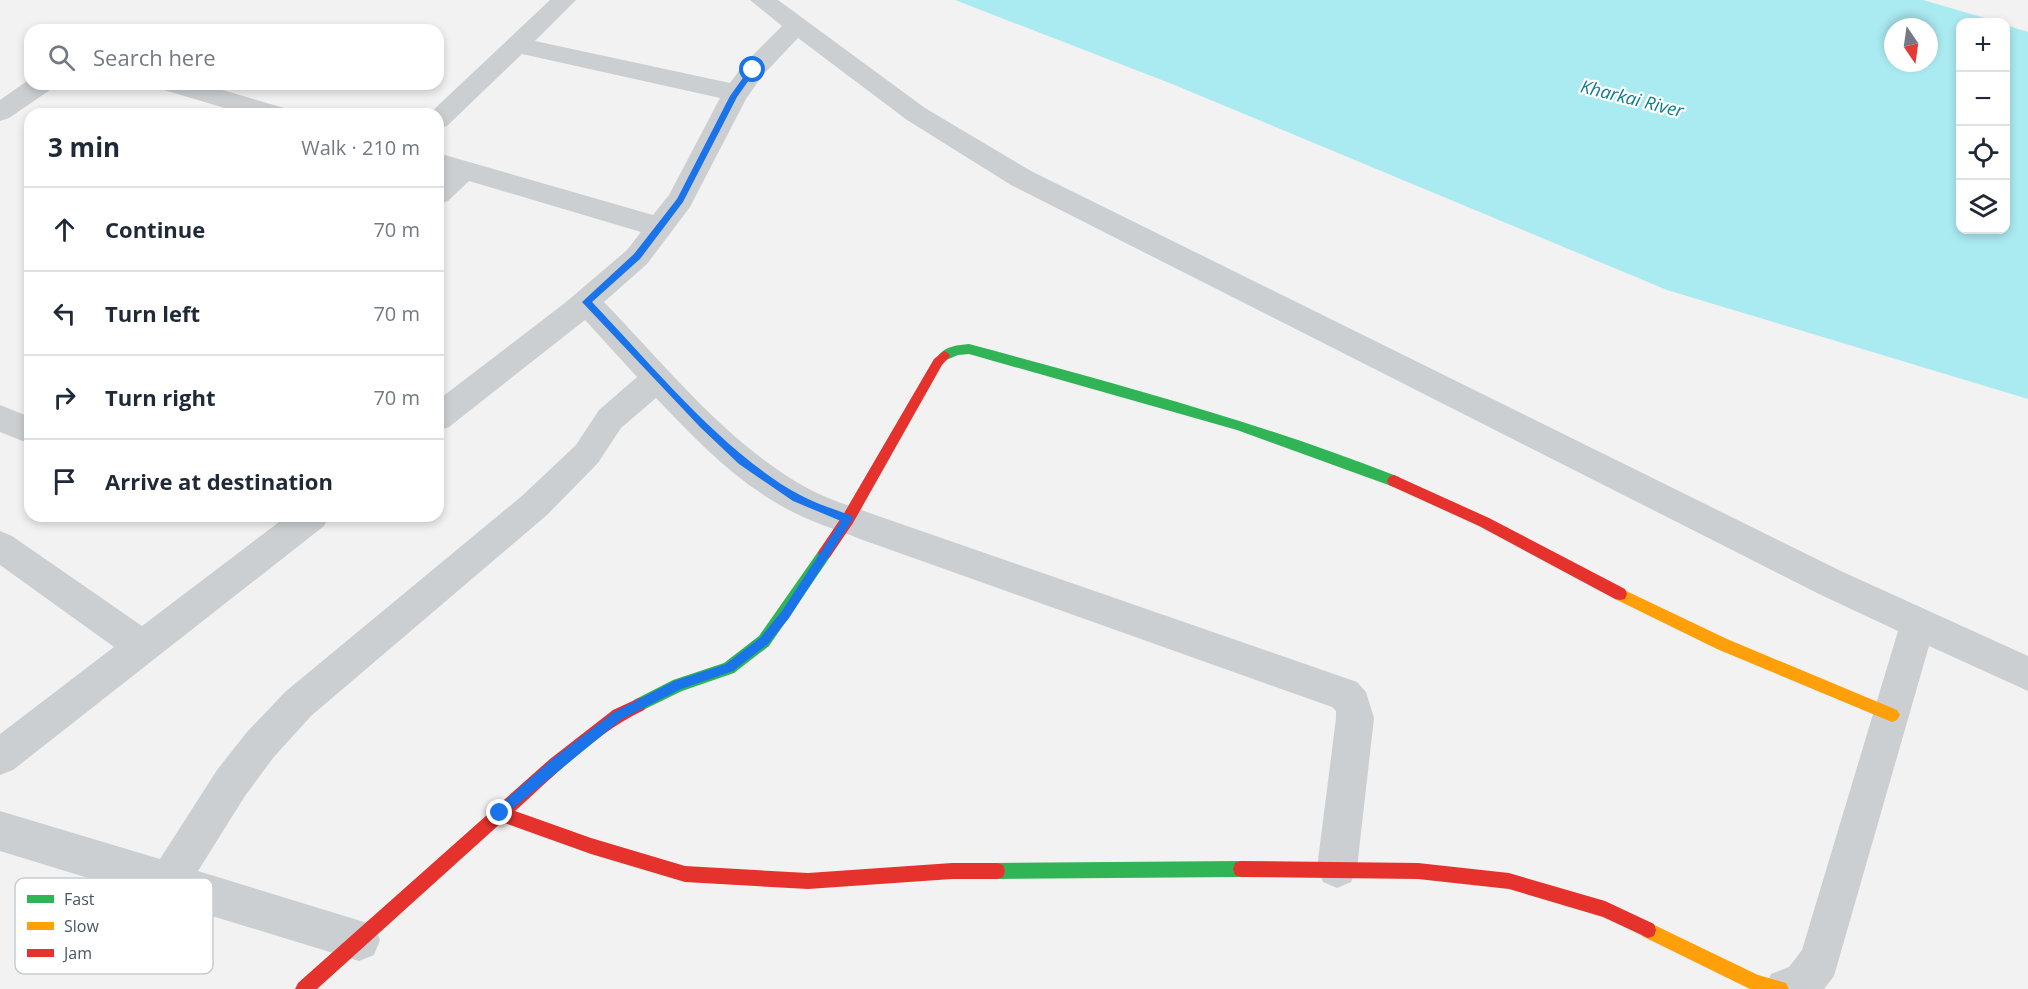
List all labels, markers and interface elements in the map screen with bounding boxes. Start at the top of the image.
north arrow [1884,18,1938,72]
map controls [1956,18,2010,234]
button: + [1956,18,2010,72]
search box [24,24,444,90]
icon: search [45,41,78,74]
text: Search here [93,42,216,72]
route start [739,56,765,82]
button: − [1956,72,2010,126]
water label: Kharkai River [1578,74,1687,123]
button: locate [1956,126,2010,180]
text: 3 min [48,129,120,165]
text: Walk · 210 m [301,134,420,161]
button: layers [1956,180,2010,234]
icon: ahead [48,213,81,246]
text: Continue [105,214,205,244]
text: 70 m [373,216,420,243]
icon: left [48,297,81,330]
text: Turn left [105,298,200,328]
text: 70 m [373,300,420,327]
icon: right [48,381,81,414]
text: Turn right [105,382,216,412]
text: 70 m [373,384,420,411]
icon: arrive [48,465,81,498]
text: Arrive at destination [105,466,333,496]
route end [486,799,512,825]
legend [15,878,213,974]
text: Fast [64,888,95,910]
text: Slow [64,915,99,937]
text: Jam [62,942,92,964]

